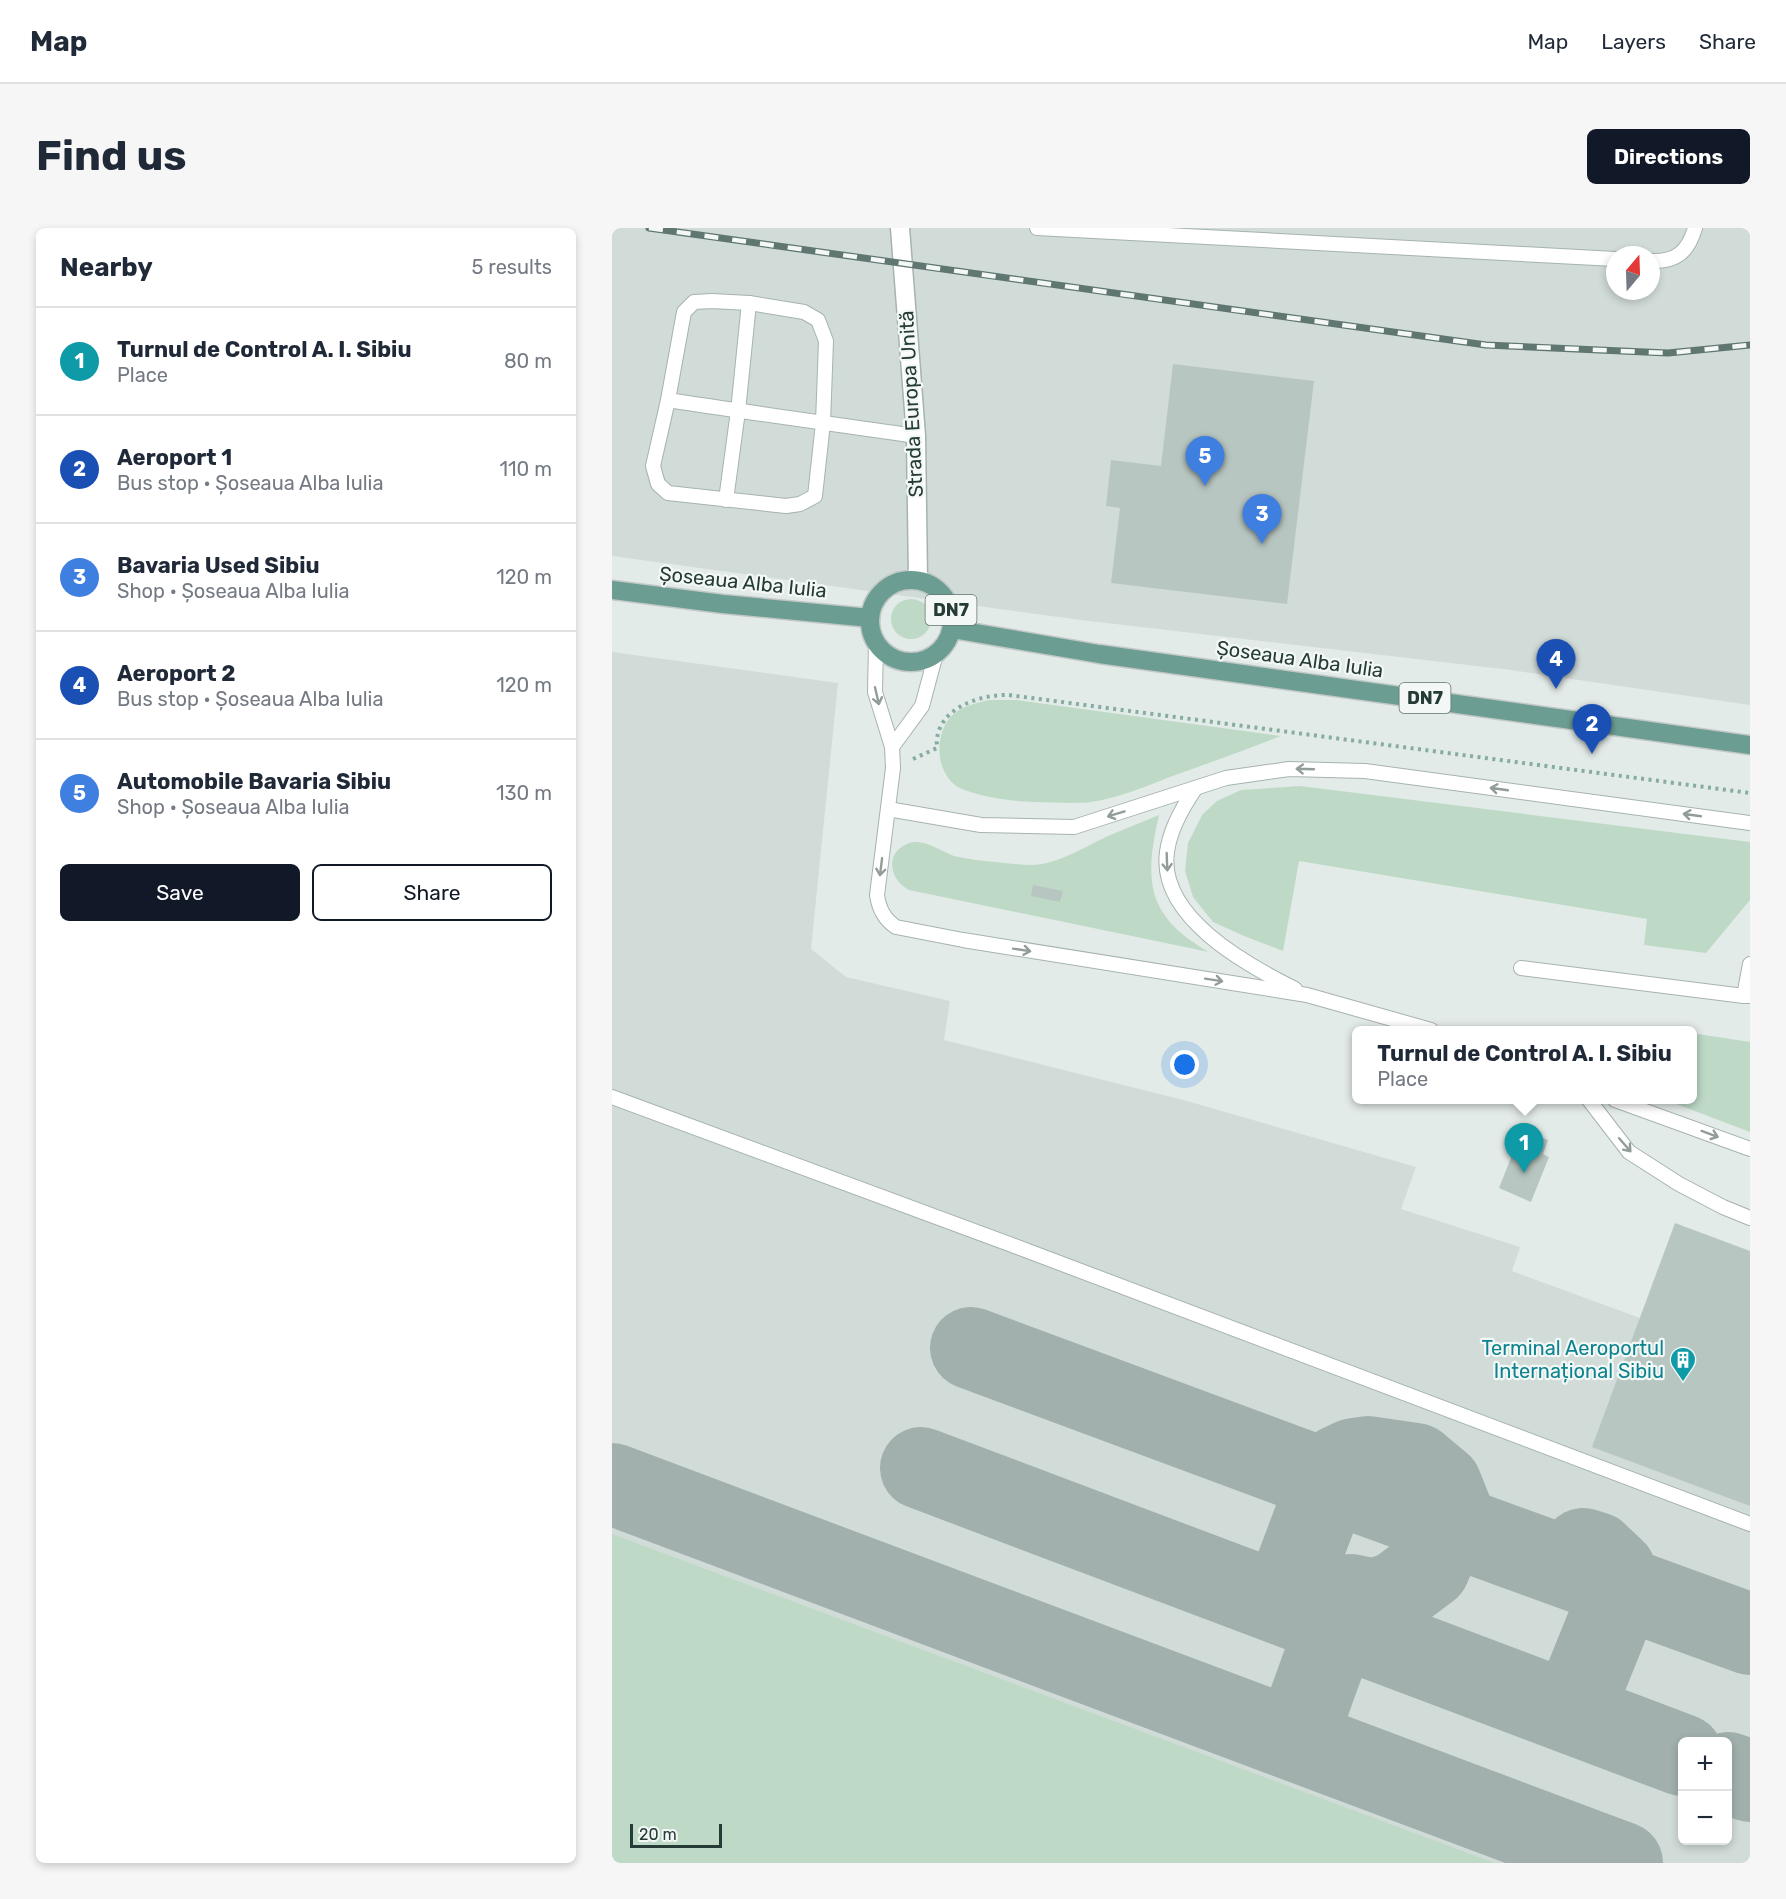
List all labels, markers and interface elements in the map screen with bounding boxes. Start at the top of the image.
text: Map [30,25,87,58]
text: Map [1527,29,1568,54]
text: Layers [1601,29,1666,54]
text: Share [1699,29,1756,54]
button: Directions [1587,129,1750,184]
text: Find us [36,131,187,181]
north arrow [1606,246,1660,300]
text: Nearby [60,252,153,283]
text: 5 results [471,255,552,279]
street label: Strada Europa Unită [894,310,928,498]
text: Turnul de Control A. I. Sibiu [117,336,412,363]
text: 1 [75,349,84,373]
text: 80 m [504,349,552,373]
text: Place [117,363,168,387]
pin: 5 [1186,436,1224,486]
text: Aeroport 1 [117,444,232,471]
text: 2 [73,457,86,481]
text: 110 m [500,457,552,481]
text: Bus stop · Șoseaua Alba Iulia [117,471,383,495]
pin: 3 [1242,494,1282,544]
text: Bavaria Used Sibiu [117,552,320,579]
street label: Șoseaua Alba Iulia [658,561,828,603]
text: 3 [73,565,86,589]
text: 120 m [496,565,552,589]
text: Shop · Șoseaua Alba Iulia [117,579,350,603]
road number: DN7 [926,595,976,625]
street label: Șoseaua Alba Iulia [1215,635,1385,683]
pin: 4 [1536,640,1576,689]
text: Aeroport 2 [117,660,236,687]
text: 4 [73,673,86,697]
text: 120 m [496,673,552,697]
road number: DN7 [1400,683,1450,713]
one-way arrow [872,686,883,705]
text: Bus stop · Șoseaua Alba Iulia [117,687,383,711]
pin: 2 [1572,704,1612,754]
one-way arrow [1295,764,1315,775]
text: Automobile Bavaria Sibiu [117,768,391,795]
text: 5 [73,781,86,805]
text: 130 m [496,781,552,805]
one-way arrow [1489,783,1509,794]
text: Shop · Șoseaua Alba Iulia [117,795,350,819]
one-way arrow [1107,809,1126,820]
one-way arrow [1683,809,1702,820]
one-way arrow [1162,852,1173,872]
one-way arrow [875,856,886,876]
button: Save [60,864,300,921]
button: Share [312,864,552,921]
one-way arrow [1011,944,1031,955]
one-way arrow [1204,975,1223,986]
popup [1352,1026,1697,1104]
text: Turnul de Control A. I. Sibiu [1377,1040,1672,1067]
your location [1170,1050,1199,1079]
text: Place [1377,1067,1428,1091]
pin: 1 [1504,1124,1544,1173]
one-way arrow [1700,1129,1718,1140]
one-way arrow [1618,1137,1632,1153]
place label: Terminal Aeroportul Internațional Sibiu [1481,1336,1664,1383]
building icon: Terminal Aeroportul Internațional Sibiu [1668,1345,1698,1383]
map controls [1678,1737,1732,1845]
button: + [1678,1737,1732,1791]
button: − [1678,1791,1732,1845]
scale bar [630,1821,722,1848]
text: 20 m [639,1825,677,1844]

